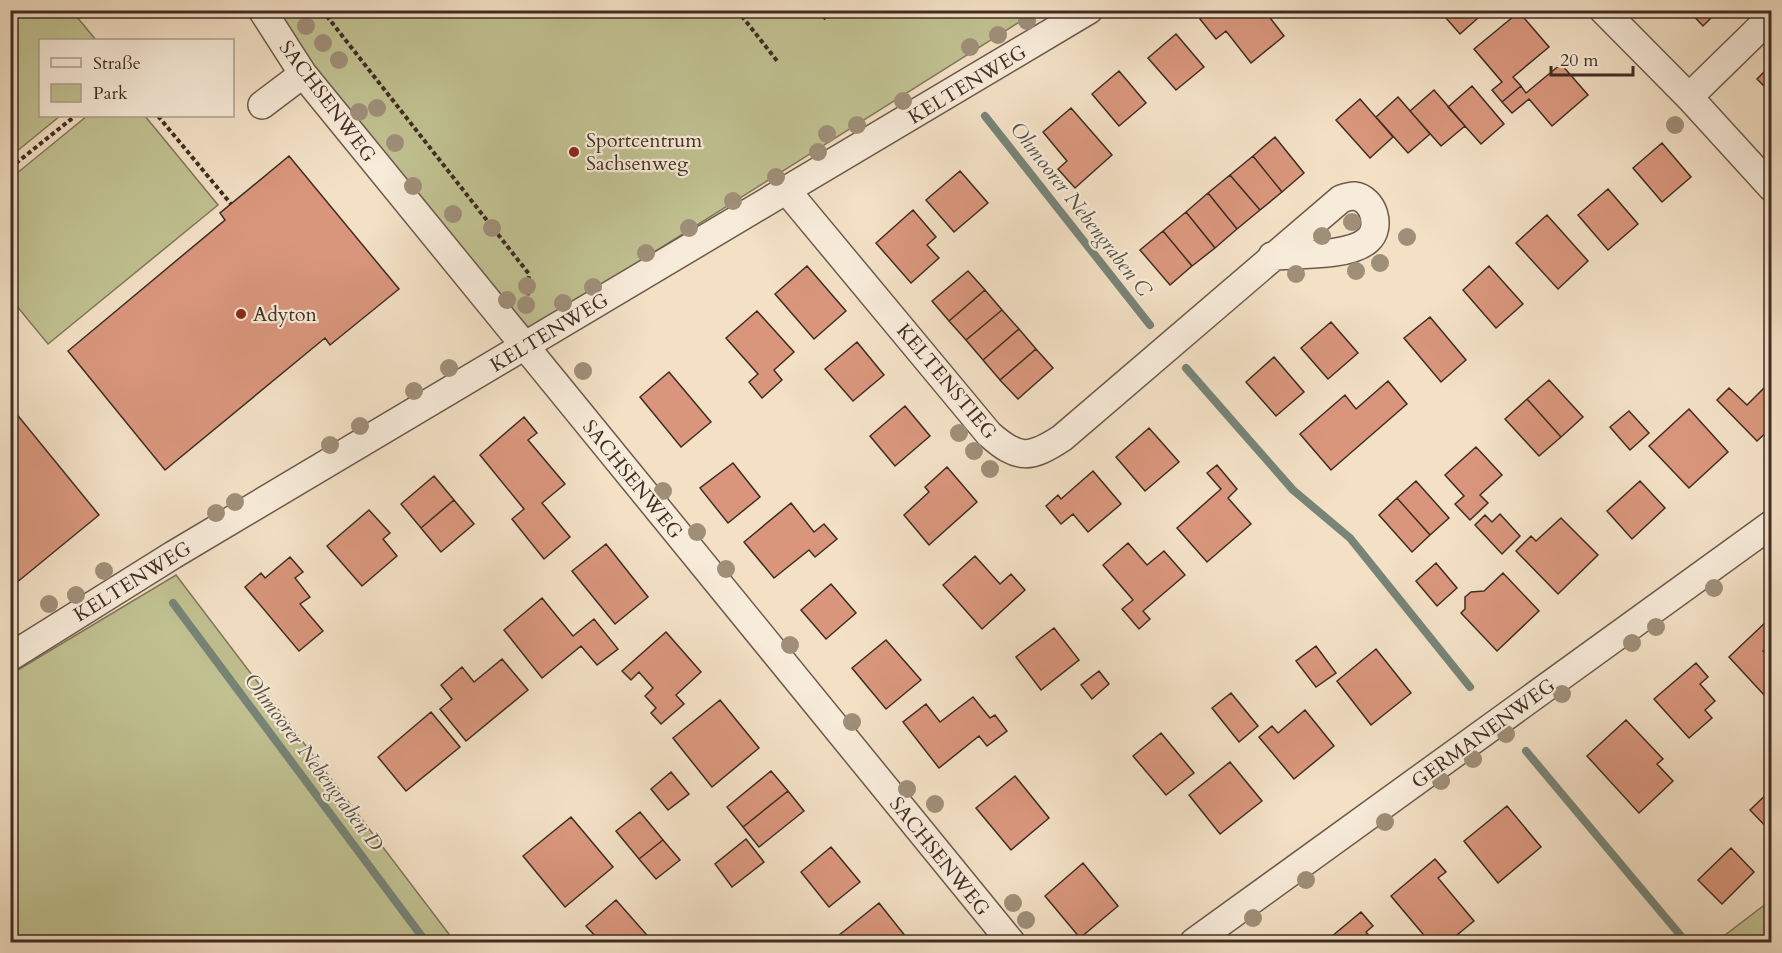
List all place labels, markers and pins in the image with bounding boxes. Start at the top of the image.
place label: Sportcentrum Sachsenweg [586,127,702,177]
marker: Sportcentrum Sachsenweg [567,145,581,159]
place label: Adyton [253,301,318,328]
marker: Adyton [234,307,248,321]

